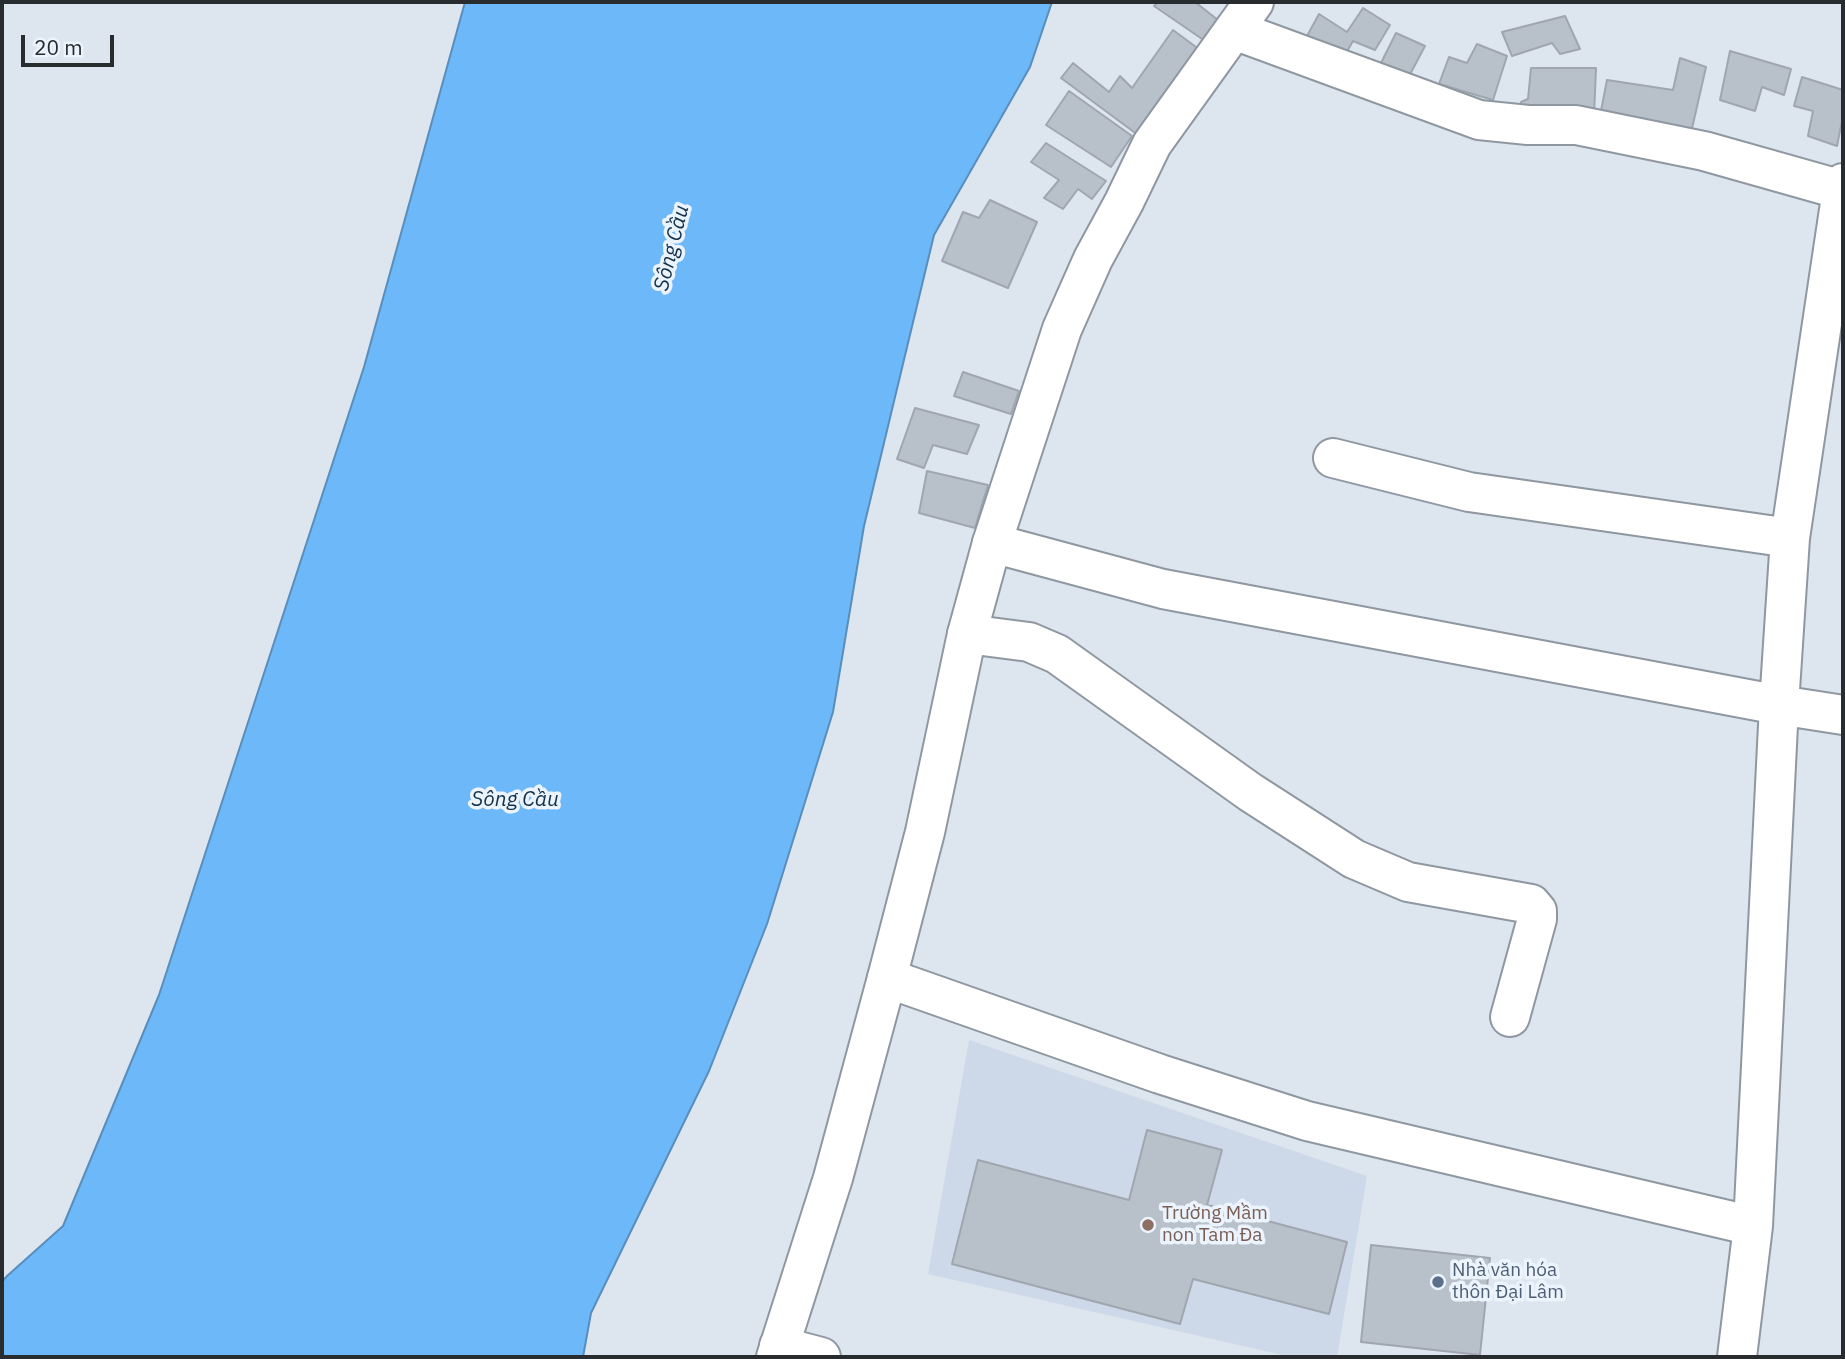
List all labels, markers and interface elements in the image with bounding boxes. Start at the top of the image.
scale bar [24,21,117,65]
text: 20 m [34,33,83,61]
water label: Sông Cầu [649,202,695,294]
water label: Sông Cầu [471,787,559,813]
place label: Trường Mầm non Tam Đa [1162,1203,1268,1247]
marker: Trường Mầm non Tam Đa [1140,1217,1156,1233]
place label: Nhà văn hóa thôn Đại Lâm [1452,1260,1564,1304]
marker: Nhà văn hóa thôn Đại Lâm [1430,1274,1446,1290]

